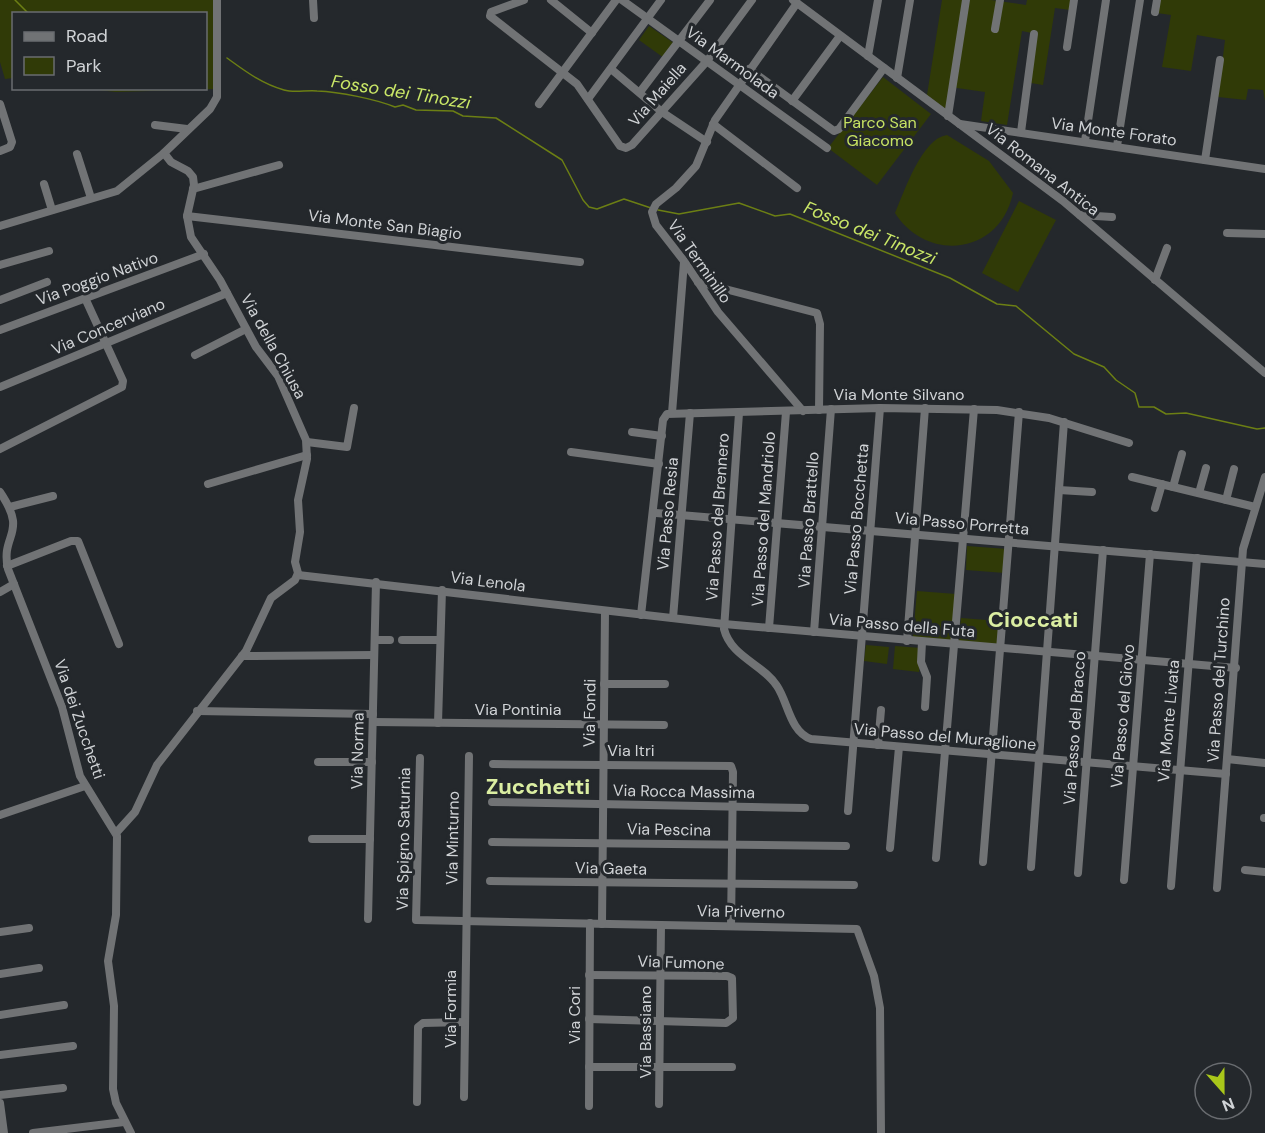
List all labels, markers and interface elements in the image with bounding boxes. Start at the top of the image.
legend [12,12,207,90]
street label: Via Marmolada [682,21,784,103]
text: Road [66,24,108,48]
text: Park [66,54,102,78]
street label: Via Maiella [624,58,691,131]
water label: Fosso dei Tinozzi [330,69,473,115]
park label: Parco San Giacomo [843,112,917,151]
street label: Via Monte Forato [1050,112,1178,151]
street label: Via Romana Antica [981,118,1104,220]
water label: Fosso dei Tinozzi [800,196,940,271]
street label: Via Monte San Biagio [307,205,463,244]
street label: Via Terminillo [663,215,736,307]
street label: Via Poggio Nativo [33,247,161,310]
street label: Via della Chiusa [236,290,311,403]
street label: Via Concerviano [48,293,168,360]
street label: Via Monte Silvano [833,384,965,405]
street label: Via Passo del Mandriolo [747,431,780,607]
street label: Via Passo del Brennero [701,432,734,602]
street label: Via Passo Bocchetta [839,443,874,595]
street label: Via Passo Brattello [793,451,824,589]
street label: Via Passo Resia [652,457,683,572]
street label: Via Passo Porretta [894,507,1030,540]
street label: Via Lenola [449,566,527,597]
street label: Via Passo del Turchino [1202,597,1235,763]
district label: Cioccati [988,605,1078,634]
street label: Via Passo della Futa [828,609,976,642]
street label: Via Passo del Giovo [1106,643,1139,789]
street label: Via Passo del Bracco [1059,651,1090,806]
street label: Via dei Zucchetti [49,657,110,782]
street label: Via Monte Livata [1153,659,1184,783]
street label: Via Fondi [578,679,601,747]
street label: Via Pontinia [475,699,561,720]
street label: Via Norma [346,712,369,790]
street label: Via Passo del Muraglione [853,718,1037,755]
street label: Via Itri [607,740,655,761]
street label: Via Spigno Saturnia [392,767,415,911]
district label: Zucchetti [486,772,590,801]
street label: Via Rocca Massima [613,780,755,803]
street label: Via Minturno [441,791,464,885]
street label: Via Pescina [627,818,711,841]
street label: Via Gaeta [575,857,647,880]
street label: Via Priverno [697,900,785,923]
street label: Via Fumone [637,950,725,975]
street label: Via Formia [440,970,461,1048]
street label: Via Bassiano [635,985,656,1079]
street label: Via Cori [564,986,585,1044]
north arrow [1193,1061,1253,1121]
text: N [1219,1093,1237,1116]

